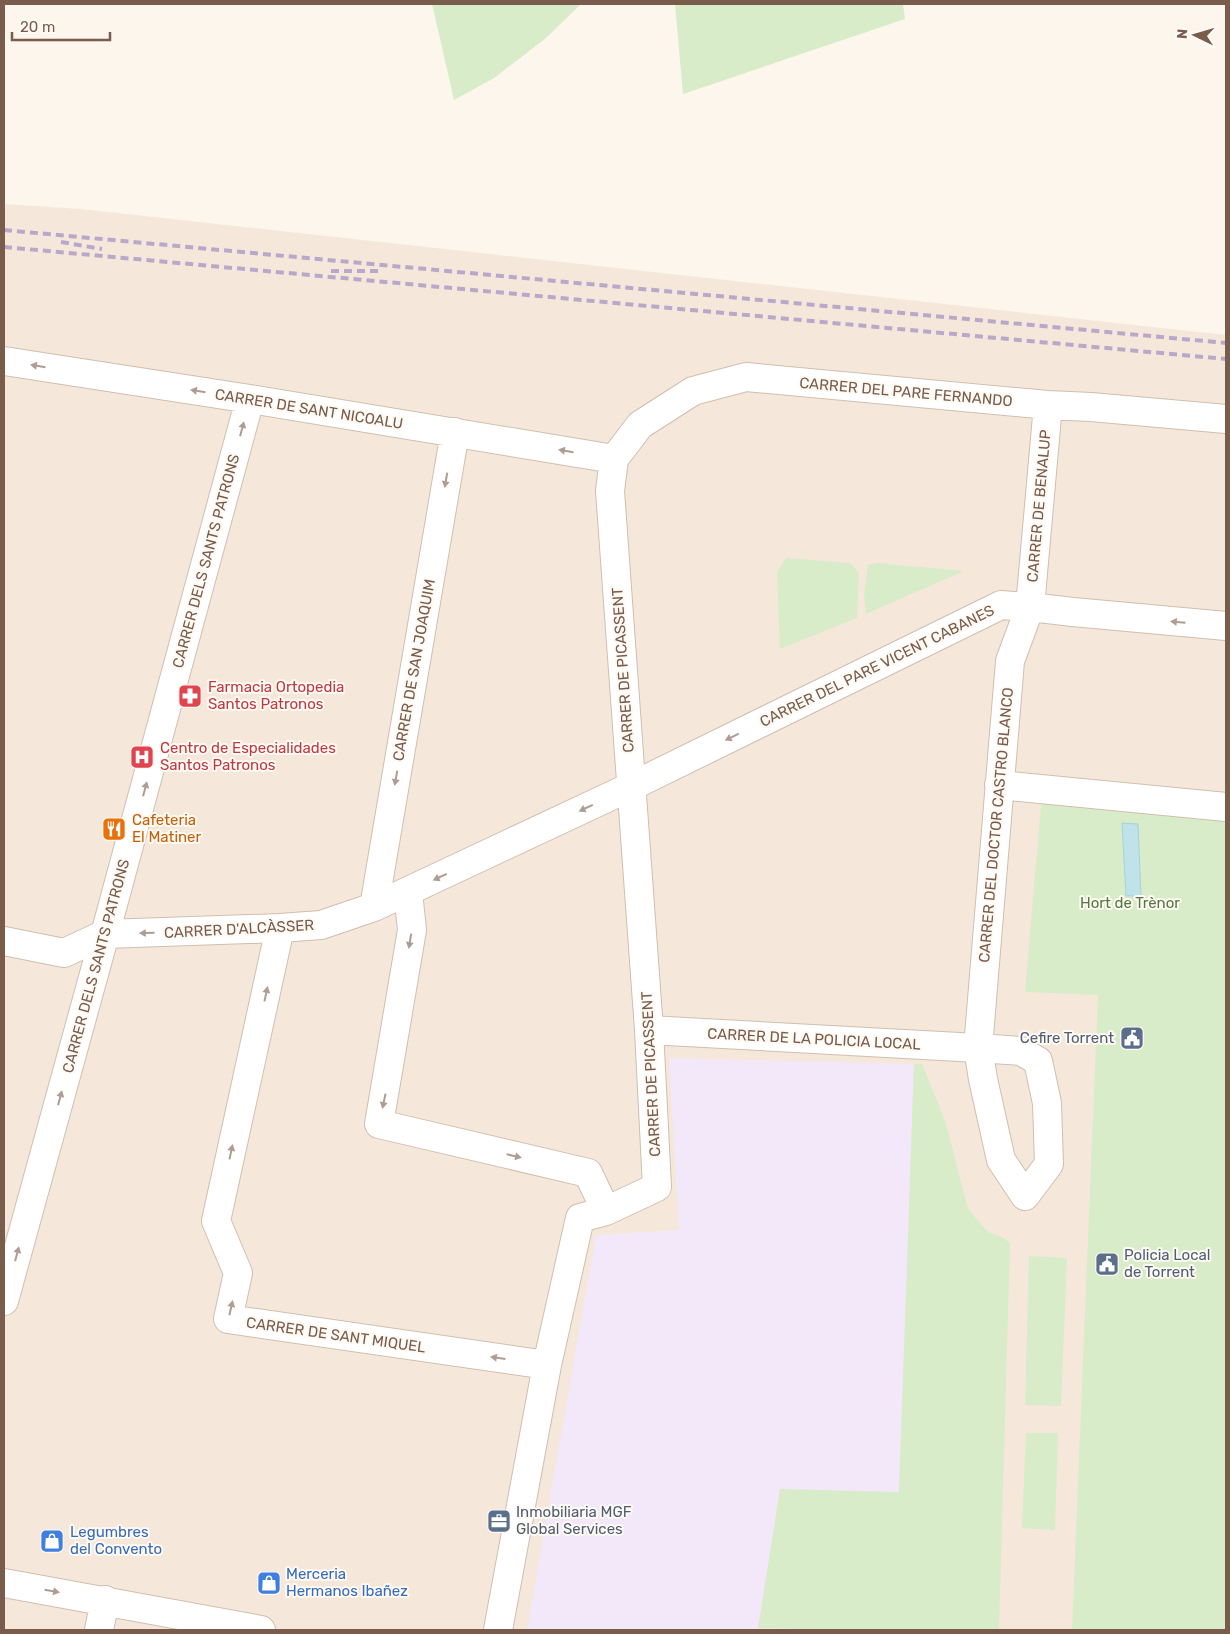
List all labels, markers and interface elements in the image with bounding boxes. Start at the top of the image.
scale bar [12,10,110,42]
north arrow [1170,10,1220,60]
text: 20 m [20,18,55,36]
text: N [1174,28,1191,40]
one-way arrow [29,362,45,370]
street label: CARRER DEL PARE FERNANDO [799,374,1013,410]
street label: CARRER DE SANT NICOALU [214,385,404,433]
one-way arrow [190,387,206,395]
one-way arrow [238,422,246,437]
street label: CARRER DE BENALUP [1023,429,1055,583]
one-way arrow [557,446,573,454]
street label: CARRER DELS SANTS PATRONS [169,452,243,670]
one-way arrow [442,473,450,489]
street label: CARRER DE SAN JOAQUIM [389,578,439,762]
street label: CARRER DE PICASSENT [608,586,638,753]
street label: CARRER DEL PARE VICENT CABANES [757,601,997,731]
one-way arrow [1169,617,1185,625]
place label: Farmacia Ortopedia Santos Patronos [208,678,344,713]
pharmacy icon: Farmacia Ortopedia Santos Patronos [177,683,203,709]
street label: CARRER DEL DOCTOR CASTRO BLANCO [975,687,1017,963]
one-way arrow [725,734,739,742]
place label: Centro de Especialidades Santos Patronos [160,739,336,774]
hospital icon: Centro de Especialidades Santos Patronos [129,744,155,770]
one-way arrow [392,771,400,787]
one-way arrow [141,781,149,796]
one-way arrow [579,804,594,812]
place label: Cafeteria El Matiner [132,811,202,846]
restaurant icon: Cafeteria El Matiner [101,816,127,842]
street label: CARRER DELS SANTS PATRONS [59,857,133,1075]
one-way arrow [432,873,447,882]
park label: Hort de Trènor [1080,894,1180,912]
street label: CARRER D'ALCÀSSER [163,916,315,942]
one-way arrow [138,929,154,937]
one-way arrow [406,933,414,949]
one-way arrow [262,986,270,1001]
street label: CARRER DE PICASSENT [638,991,664,1157]
street label: CARRER DE LA POLICIA LOCAL [707,1024,922,1054]
public building icon: Cefire Torrent [1119,1025,1145,1051]
place label: Cefire Torrent [1020,1029,1114,1047]
one-way arrow [56,1090,64,1105]
one-way arrow [379,1093,387,1109]
one-way arrow [227,1145,235,1160]
one-way arrow [506,1152,521,1160]
place label: Policia Local de Torrent [1124,1246,1210,1281]
one-way arrow [13,1247,21,1262]
public building icon: Policia Local de Torrent [1094,1251,1120,1277]
one-way arrow [227,1300,235,1315]
street label: CARRER DE SANT MIQUEL [245,1313,427,1357]
one-way arrow [490,1354,506,1362]
place label: Inmobiliaria MGF Global Services [516,1503,632,1538]
office icon: Inmobiliaria MGF Global Services [486,1508,512,1534]
place label: Legumbres del Convento [70,1523,162,1558]
shop icon: Legumbres del Convento [39,1528,65,1554]
place label: Merceria Hermanos Ibañez [286,1565,408,1600]
shop icon: Merceria Hermanos Ibañez [256,1570,282,1596]
one-way arrow [44,1587,60,1595]

